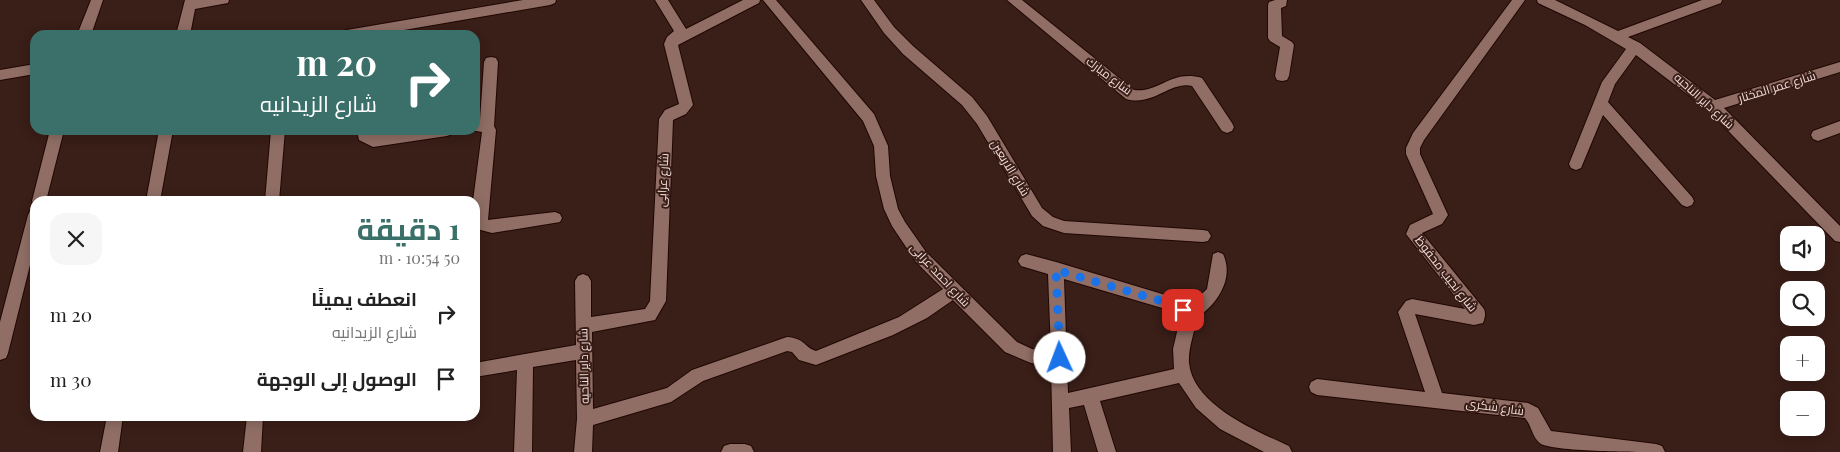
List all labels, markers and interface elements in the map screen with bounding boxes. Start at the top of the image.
text: 20 m [296,38,377,85]
icon: right [395,50,460,115]
street label: شارع مبارك [1083,53,1136,99]
street label: شارع عمر المختار [1735,67,1818,107]
street label: شارع داير الناحيه [1670,69,1738,132]
text: شارع الزيدانيه [260,88,377,118]
street label: شارع الاربعين [987,136,1034,199]
street label: شارع عرابى [653,153,672,207]
text: 1 دقيقة [357,208,460,248]
button: close [50,213,102,265]
map controls [1780,226,1825,436]
button: sound [1780,226,1825,271]
street label: شارع نجيب محفوظ [1411,232,1481,315]
street label: شارع احمد عرابى [906,239,974,310]
text: 50 m · 10:54 [379,247,460,268]
button: search [1780,281,1825,326]
text: انعطف يمينًا [311,285,417,311]
pin [1162,289,1204,331]
icon: arrive [1169,296,1197,324]
icon: right [432,300,460,328]
text: 20 m [50,301,92,327]
text: شارع الزيدانيه [332,321,417,342]
street label: شارع داير الناحيه [574,328,593,404]
position arrow [1033,331,1085,383]
button: + [1780,336,1825,381]
text: الوصول إلى الوجهة [257,365,417,391]
icon: arrive [432,365,460,393]
text: 30 m [50,366,92,392]
button: − [1780,391,1825,436]
street label: شارع شكرى [1465,394,1525,419]

